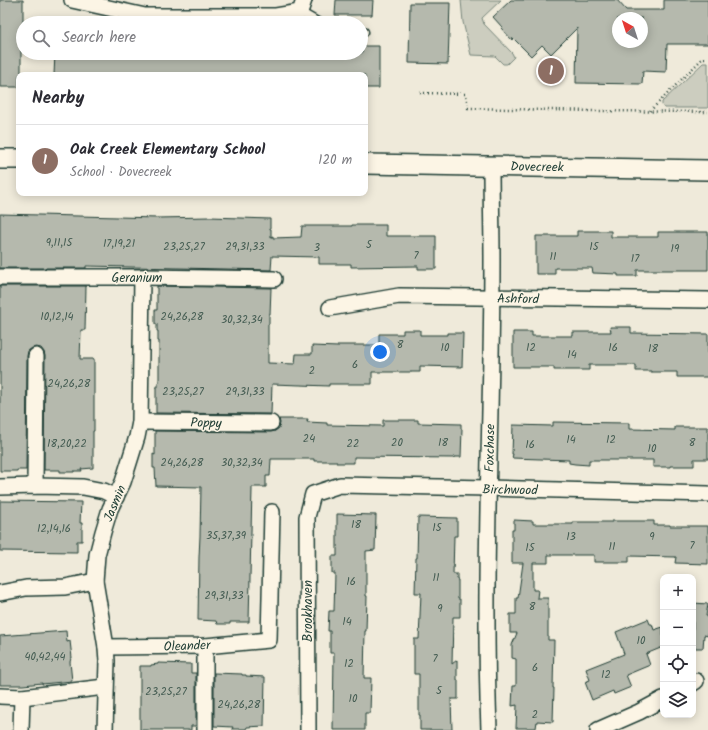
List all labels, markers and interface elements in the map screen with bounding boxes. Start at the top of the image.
north arrow [612,12,648,48]
search box [16,16,368,60]
text: Search here [62,26,136,50]
icon: search [30,27,52,49]
pin: 1 [538,56,564,86]
text: Nearby [32,85,84,112]
text: Oak Creek Elementary School [70,138,265,162]
text: 1 [43,150,47,171]
text: 120 m [318,150,352,171]
street label: Dovecreek [510,157,565,178]
text: School · Dovecreek [70,162,172,183]
house number: 9,11,15 [46,234,73,252]
house number: 17,19,21 [103,235,135,253]
house number: 5 [366,236,373,254]
house number: 23,25,27 [163,238,206,256]
house number: 29,31,33 [225,238,265,256]
house number: 15 [589,238,600,256]
house number: 3 [314,239,320,257]
house number: 19 [671,240,680,258]
house number: 7 [413,247,419,265]
house number: 11 [550,248,556,266]
house number: 17 [631,250,640,268]
street label: Geranium [112,268,162,289]
street label: Ashford [497,289,540,310]
house number: 10,12,14 [40,308,74,326]
house number: 24,26,28 [161,308,204,326]
house number: 30,32,34 [221,311,263,329]
house number: 8 [397,336,404,354]
house number: 10 [441,339,450,357]
house number: 12 [526,339,536,357]
house number: 16 [608,339,618,357]
house number: 18 [648,340,658,358]
your location [370,342,390,362]
house number: 14 [567,346,577,364]
house number: 6 [352,356,358,374]
house number: 2 [309,362,315,380]
house number: 24,26,28 [48,375,91,393]
house number: 23,25,27 [162,383,205,401]
house number: 29,31,33 [225,383,265,401]
street label: Poppy [190,413,223,434]
street label: Foxchase [480,423,501,472]
house number: 24 [303,430,315,448]
house number: 14 [566,431,576,449]
house number: 12 [606,431,616,449]
house number: 20 [391,434,403,452]
house number: 18 [438,434,448,452]
house number: 8 [689,434,696,452]
house number: 18,20,22 [47,435,87,453]
house number: 22 [347,435,359,453]
house number: 16 [525,436,535,454]
house number: 10 [648,440,657,458]
house number: 24,26,28 [161,454,204,472]
house number: 30,32,34 [221,454,263,472]
street label: Birchwood [482,480,538,501]
street label: Jasmin [98,482,133,525]
house number: 18 [351,516,361,534]
house number: 15 [432,519,443,537]
house number: 12,14,16 [37,520,71,538]
house number: 35,37,39 [206,527,247,545]
house number: 13 [566,528,576,546]
house number: 9 [649,528,655,546]
house number: 7 [689,537,695,555]
house number: 11 [609,538,615,556]
house number: 15 [525,539,536,557]
house number: 11 [433,569,439,587]
house number: 16 [346,573,356,591]
map controls [660,574,696,718]
button: + [660,574,696,610]
street label: Brookhaven [298,580,319,642]
house number: 29,31,33 [204,587,244,605]
house number: 8 [529,598,536,616]
house number: 9 [437,600,443,618]
button: − [660,610,696,646]
house number: 14 [342,613,352,631]
house number: 10 [637,632,646,650]
street label: Oleander [163,635,211,658]
button: locate [660,646,696,682]
house number: 40,42,44 [24,648,66,666]
house number: 7 [432,650,438,668]
house number: 12 [344,655,354,673]
house number: 6 [532,659,538,677]
house number: 12 [601,666,611,684]
house number: 5 [436,682,443,700]
button: layers [660,682,696,718]
house number: 23,25,27 [145,683,188,701]
house number: 10 [349,690,358,708]
house number: 24,26,28 [218,696,261,714]
house number: 2 [532,706,538,724]

